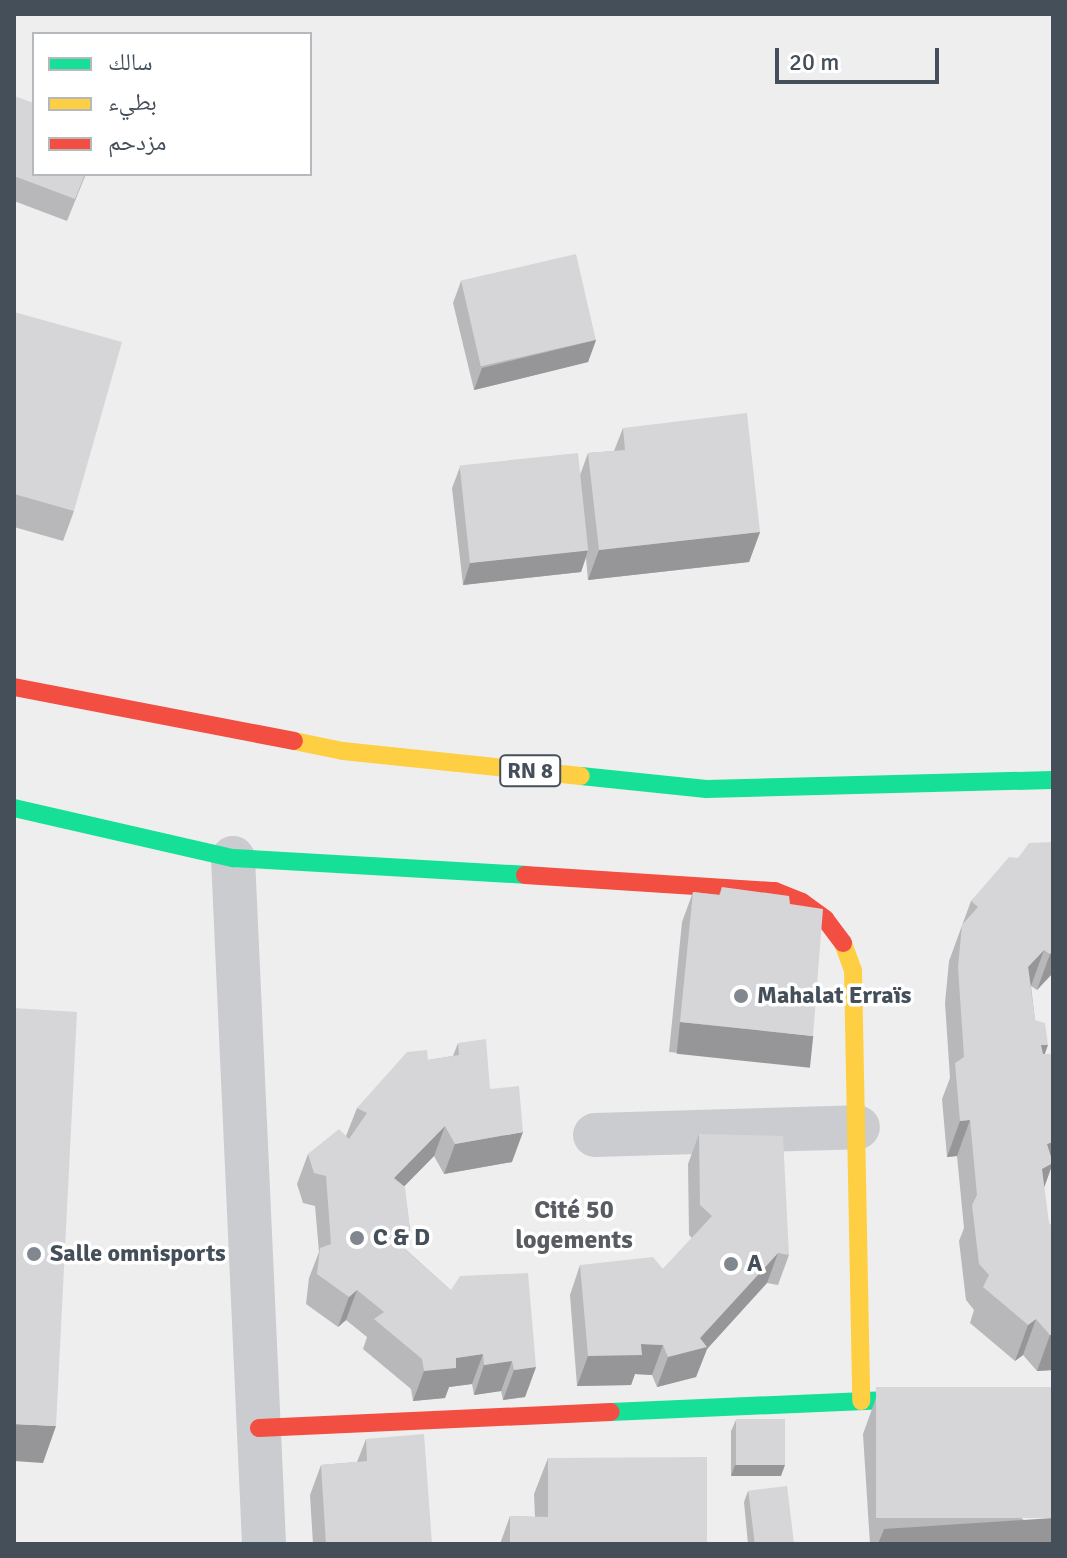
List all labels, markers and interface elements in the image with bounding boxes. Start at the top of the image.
legend [32,32,312,176]
scale bar [779,32,943,82]
text: سالك [108,47,153,77]
text: 20 m [789,47,839,77]
text: بطيء [108,87,157,117]
text: مزدحم [108,127,167,157]
road number: RN 8 [498,753,562,789]
place label: Mahalat Erraïs [757,982,911,1010]
marker: Mahalat Erraïs [732,987,750,1005]
district label: Cité 50 logements [515,1195,633,1256]
place label: C & D [373,1224,430,1252]
marker: C & D [348,1229,366,1247]
place label: Salle omnisports [50,1240,226,1268]
marker: Salle omnisports [25,1245,43,1263]
place label: A [747,1250,762,1278]
marker: A [722,1255,740,1273]

